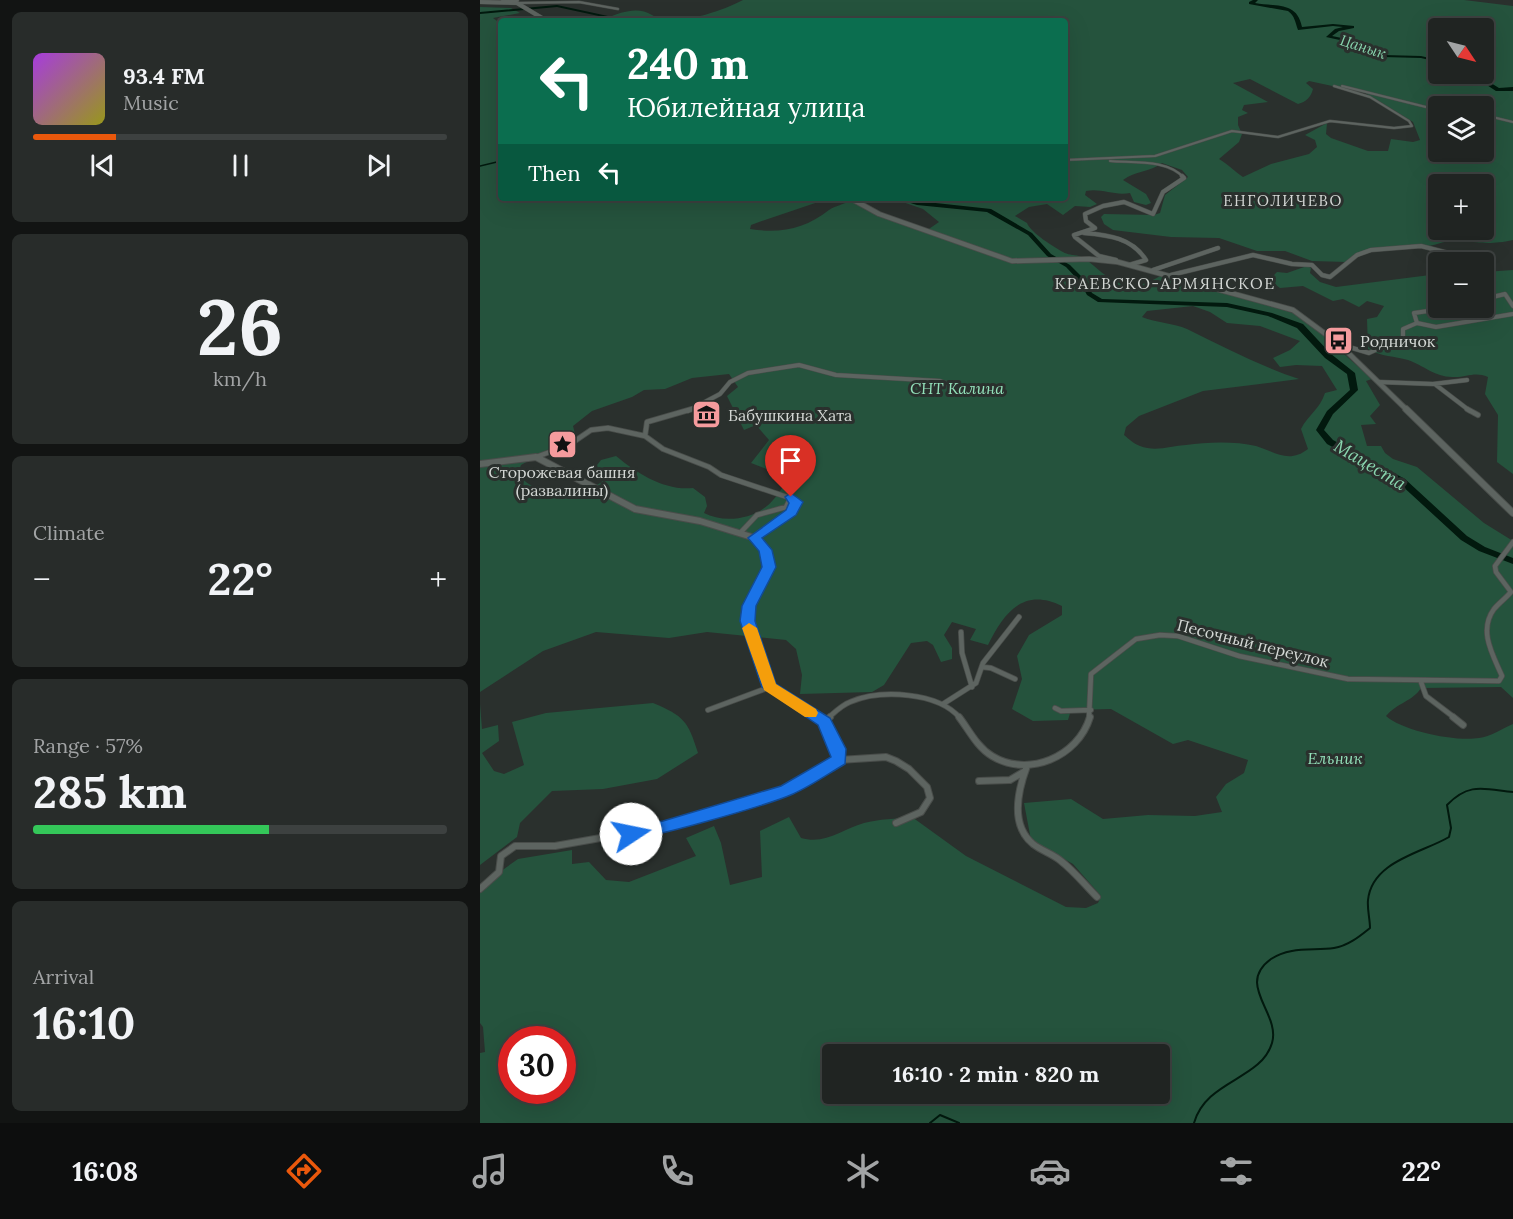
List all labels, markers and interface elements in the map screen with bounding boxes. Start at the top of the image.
north arrow [1428,18,1494,84]
map controls [1428,18,1494,318]
water label: Цанык [1338,30,1389,63]
text: 240 m [627,37,749,91]
icon: left [528,42,606,120]
text: 93.4 FM [123,62,205,90]
text: Music [123,90,179,115]
text: Юбилейная улица [627,90,865,124]
button: layers [1428,96,1494,162]
icon: previous [86,149,119,182]
icon: pause [224,149,257,182]
icon: next [362,149,395,182]
icon: left [593,156,626,189]
text: Then [528,159,581,187]
button: + [1428,174,1494,240]
district label: ЕНГОЛИЧЕВО [1223,191,1343,210]
button: − [1428,252,1494,318]
district label: КРАЕВСКО-АРМЯНСКОЕ [1054,273,1276,293]
text: 26 [197,277,283,376]
bus stop icon: Родничок [1323,325,1355,357]
place label: Родничок [1360,331,1436,351]
text: km/h [213,366,267,391]
park label: СНТ Калина [910,378,1004,398]
museum icon: Бабушкина Хата [691,399,723,431]
place label: Бабушкина Хата [728,405,852,425]
place icon: Сторожевая башня (развалины) [546,428,578,460]
water label: Мацеста [1330,434,1411,495]
pin [765,435,816,497]
icon: arrive [774,444,807,477]
place label: Сторожевая башня (развалины) [489,462,635,501]
text: Climate [33,520,105,545]
text: 22° [207,550,273,607]
text: − [33,558,51,600]
text: + [429,558,447,600]
street label: Песочный переулок [1175,614,1331,672]
text: Range · 57% [33,733,143,758]
park label: Ельник [1307,748,1363,768]
text: 285 km [33,763,187,820]
position arrow [599,802,663,866]
text: Arrival [33,964,94,989]
text: 16:10 [33,994,135,1051]
speed limit sign: 30 [498,1026,576,1104]
text: 16:10 · 2 min · 820 m [893,1060,1099,1088]
icon: directions [283,1150,325,1192]
icon: music [469,1150,511,1192]
icon: phone [656,1150,698,1192]
icon: climate [842,1150,884,1192]
icon: car [1029,1150,1071,1192]
icon: filters [1215,1150,1257,1192]
text: 16:08 [72,1154,138,1188]
text: 22° [1402,1154,1441,1188]

